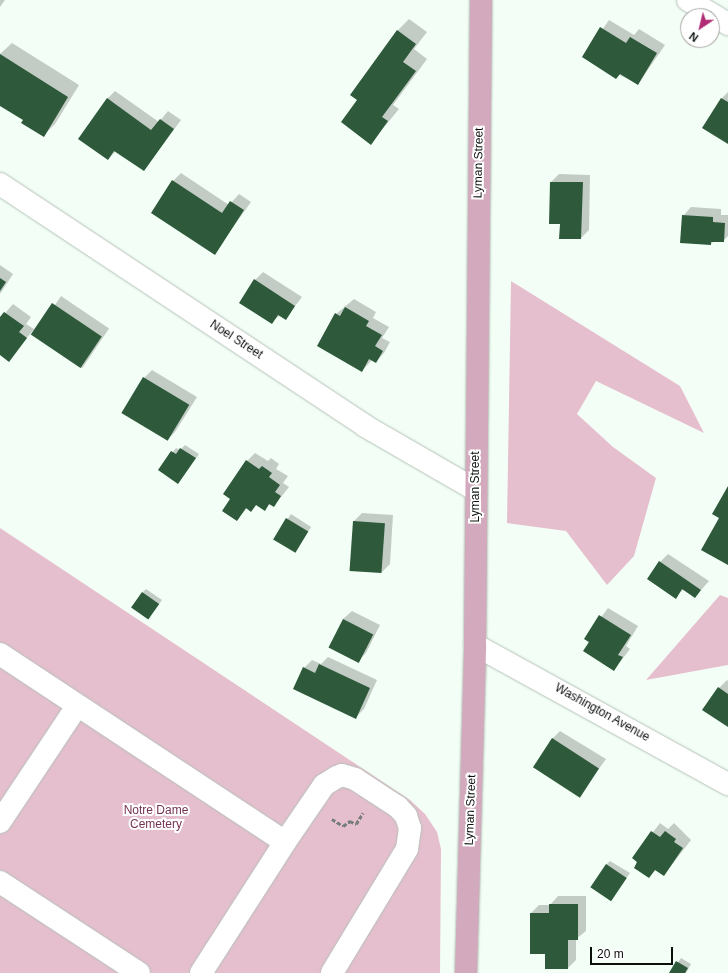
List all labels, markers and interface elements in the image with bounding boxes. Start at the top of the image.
north arrow [680,8,720,48]
text: N [687,30,700,44]
street label: Lyman Street [471,127,487,199]
street label: Noel Street [207,318,265,362]
street label: Lyman Street [469,452,483,522]
street label: Washington Avenue [552,681,652,745]
street label: Lyman Street [463,774,479,846]
park label: Notre Dame Cemetery [124,804,188,832]
scale bar [592,939,675,965]
text: 20 m [597,947,624,961]

